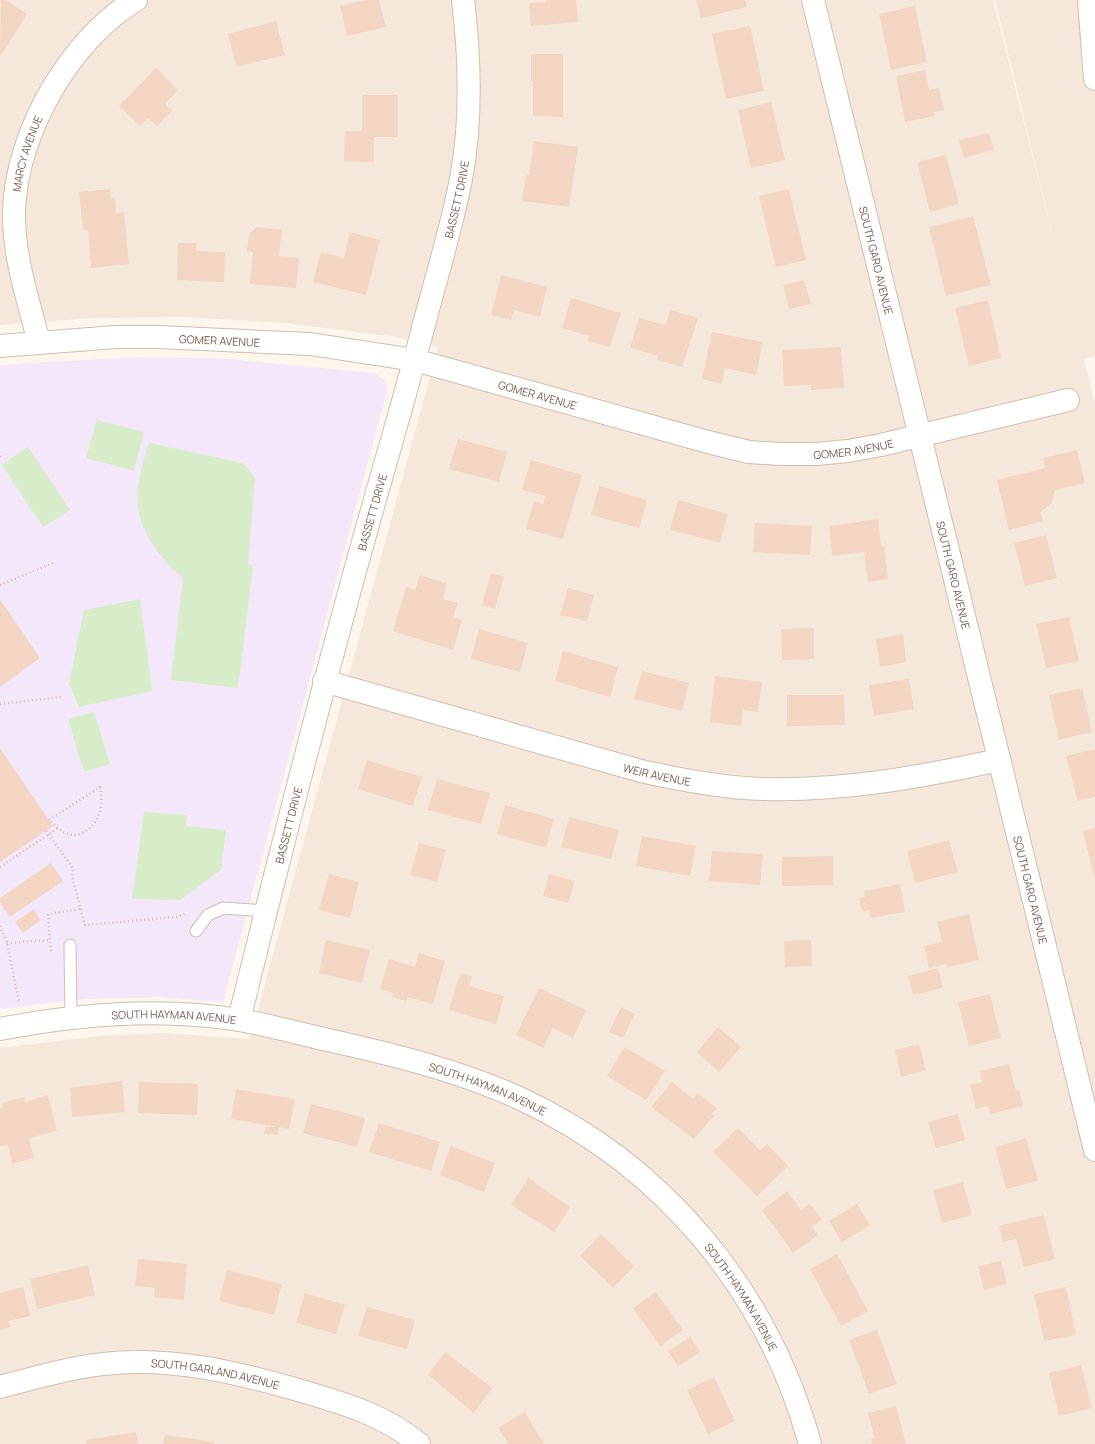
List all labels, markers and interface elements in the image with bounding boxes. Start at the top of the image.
street label: MARCY AVENUE [8,113,45,193]
street label: BASSETT DRIVE [440,160,471,240]
street label: SOUTH GARO AVENUE [856,205,897,316]
street label: GOMER AVENUE [179,330,260,349]
street label: GOMER AVENUE [497,376,579,412]
street label: GOMER AVENUE [813,435,895,462]
street label: BASSETT DRIVE [354,472,390,552]
street label: SOUTH GARO AVENUE [933,519,975,631]
street label: WEIR AVENUE [622,759,692,789]
street label: BASSETT DRIVE [271,785,305,865]
street label: SOUTH GARO AVENUE [1011,834,1052,945]
street label: SOUTH HAYMAN AVENUE [111,1006,237,1027]
street label: SOUTH HAYMAN AVENUE [427,1058,549,1118]
street label: SOUTH HAYMAN AVENUE [702,1239,781,1353]
street label: SOUTH GARLAND AVENUE [151,1355,281,1392]

